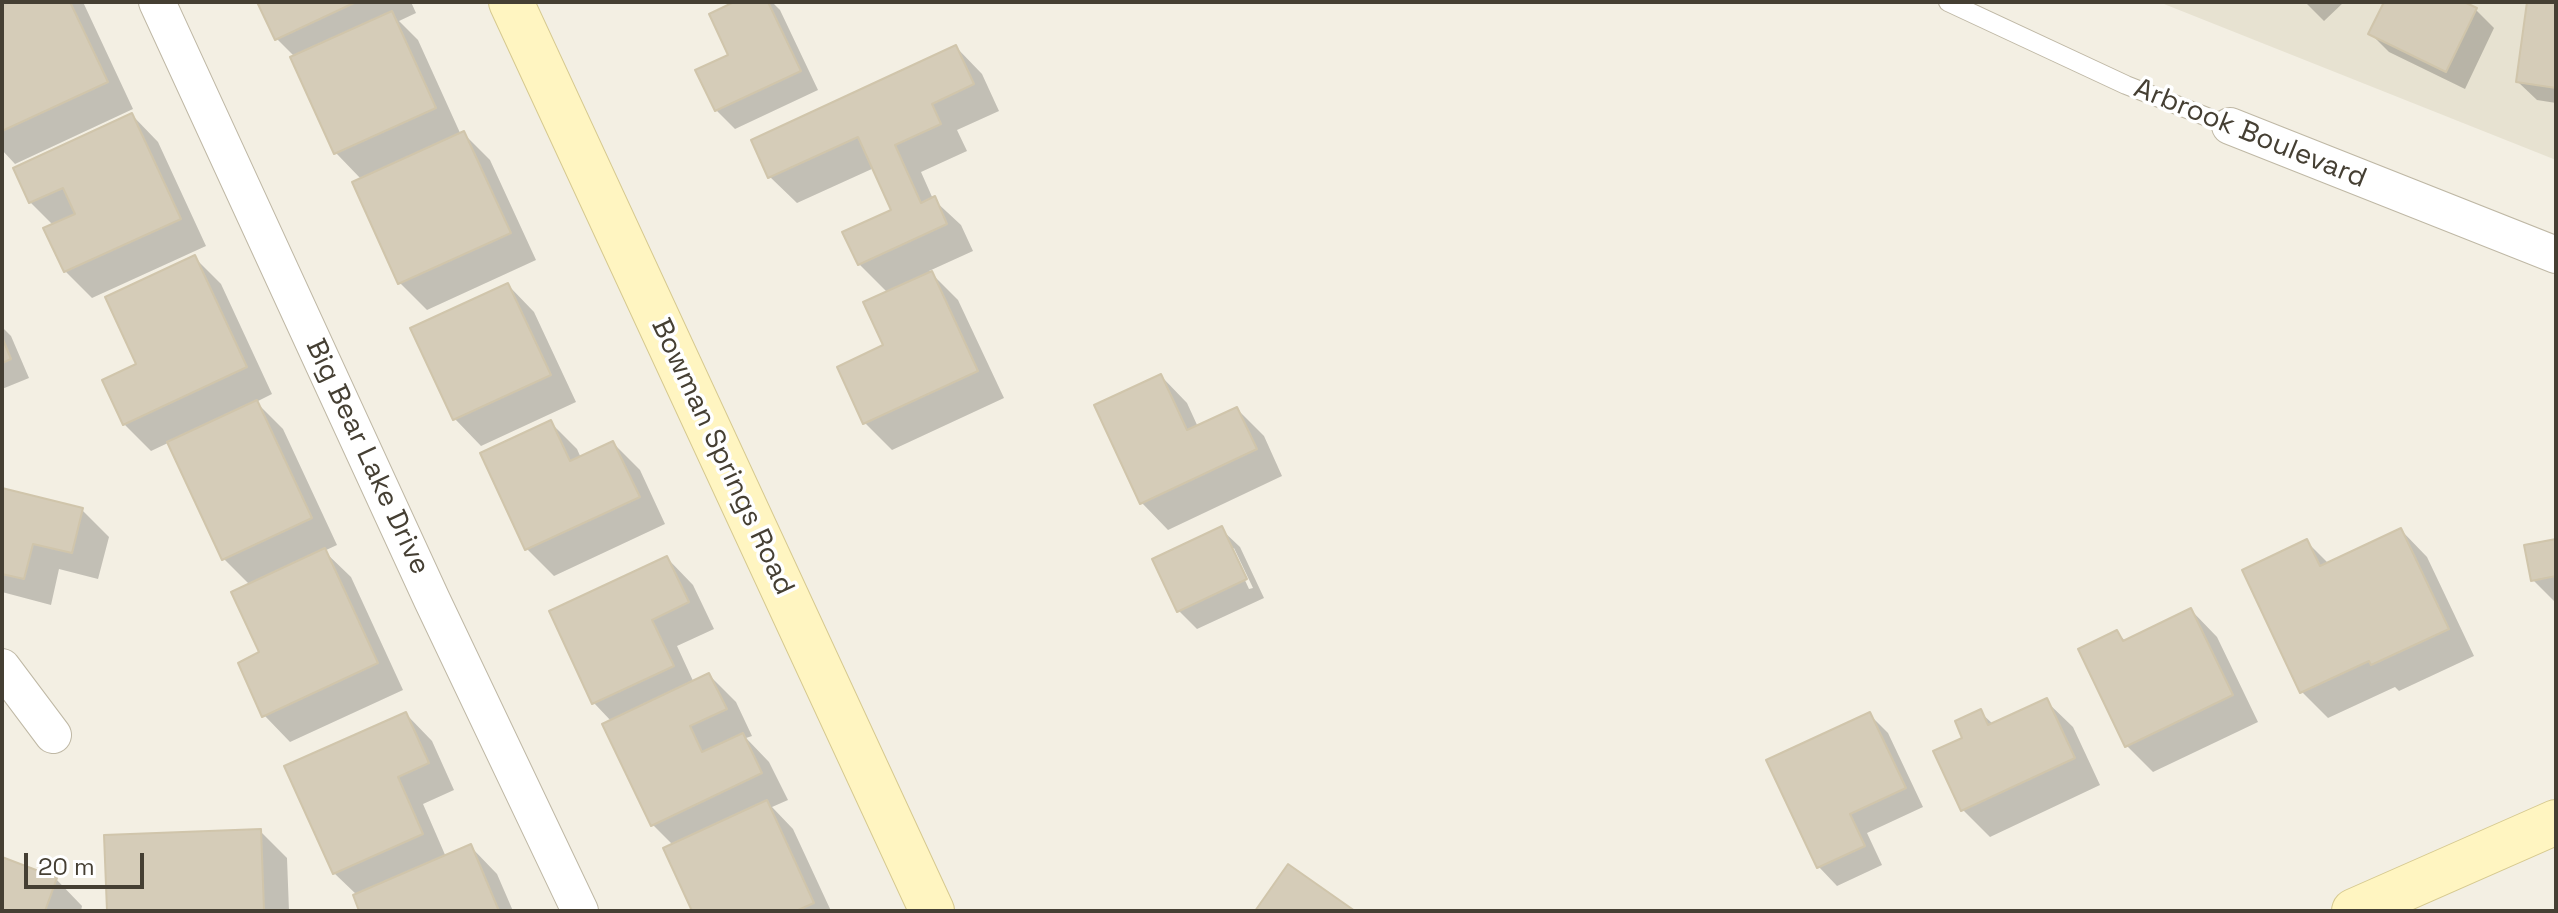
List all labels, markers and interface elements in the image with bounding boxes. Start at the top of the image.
street label: Arbrook Boulevard [2129,72,2371,196]
street label: Bowman Springs Road [643,314,801,600]
street label: Big Bear Lake Drive [298,334,436,580]
scale bar [28,837,148,887]
text: 20 m [38,851,95,882]

